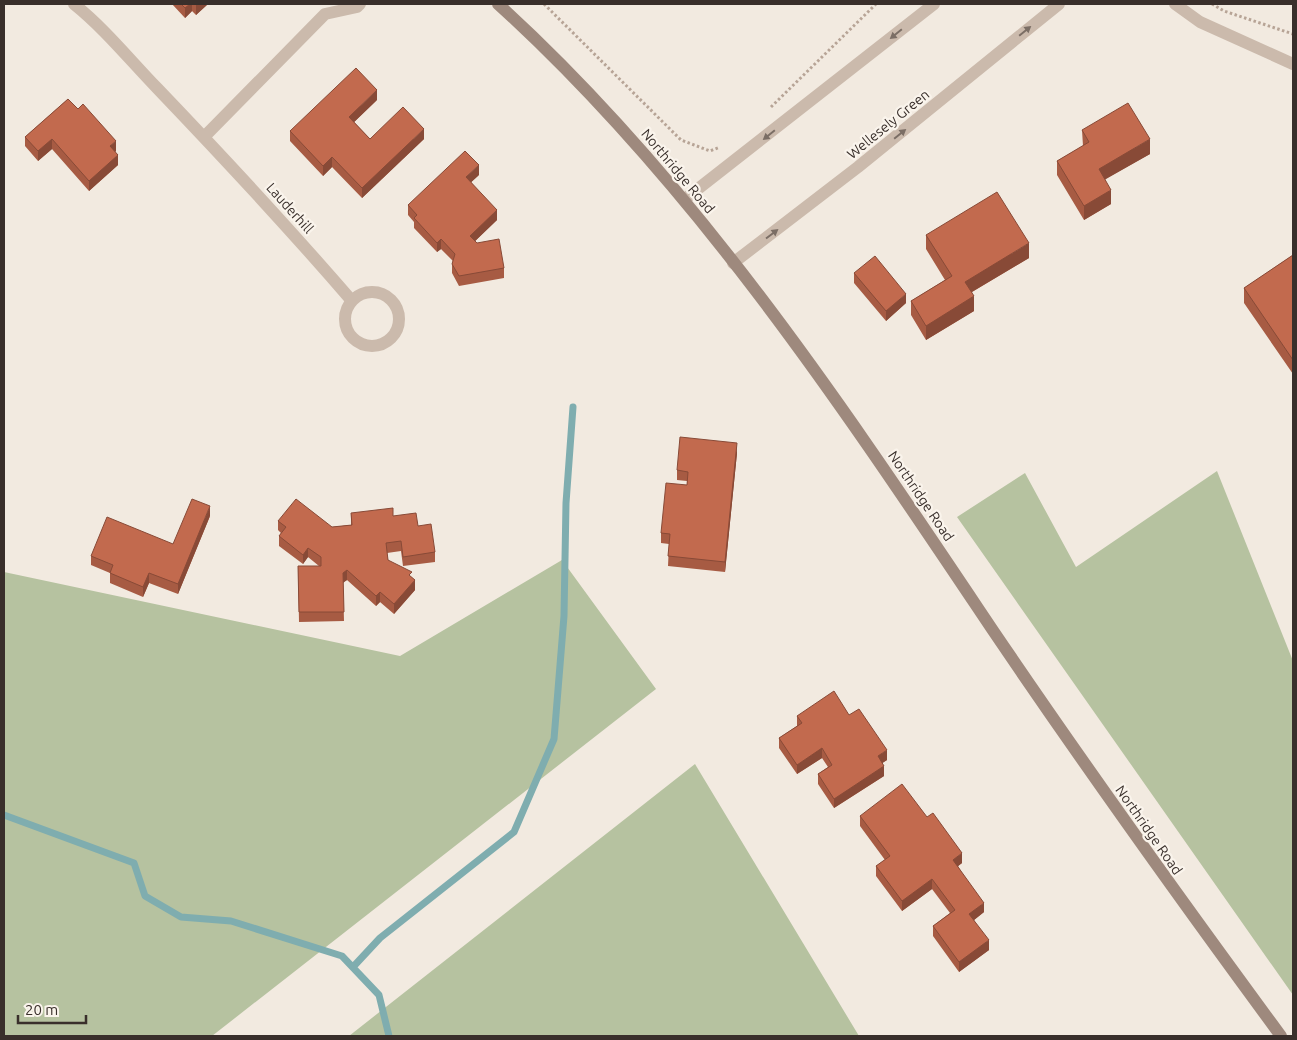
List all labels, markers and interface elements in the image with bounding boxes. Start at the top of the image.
one-way arrow [1019,25,1032,36]
one-way arrow [890,29,903,40]
street label: Wellesely Green [844,86,932,162]
street label: Northridge Road [638,126,718,216]
one-way arrow [893,128,906,139]
one-way arrow [763,130,776,141]
street label: Lauderhill [263,179,317,237]
one-way arrow [765,228,778,239]
street label: Northridge Road [885,448,957,544]
street label: Northridge Road [1112,782,1186,878]
scale bar [18,992,85,1024]
text: 20 m [25,1001,58,1018]

